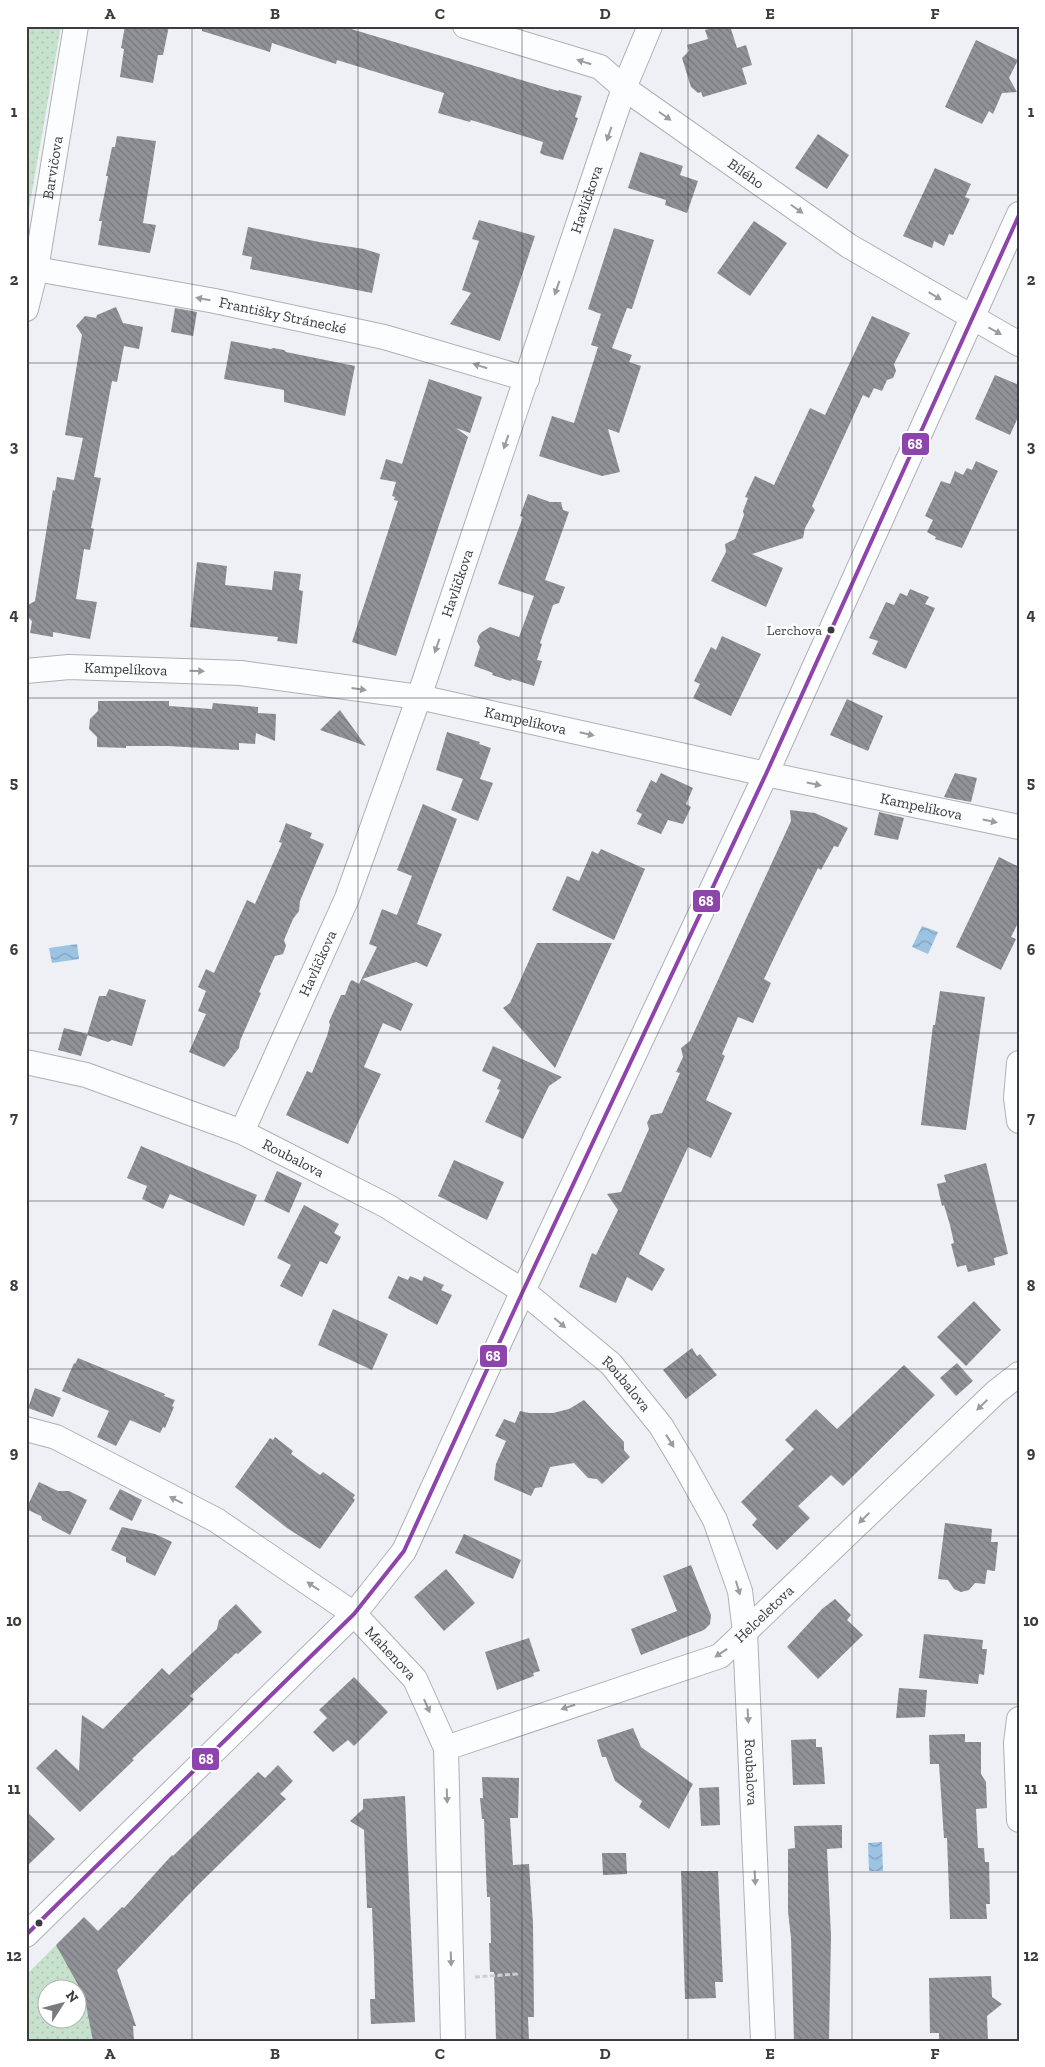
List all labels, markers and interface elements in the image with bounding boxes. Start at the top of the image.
text: A [105,4,116,23]
text: B [270,4,280,23]
text: C [435,4,445,23]
text: D [599,4,611,23]
text: E [765,4,775,23]
text: F [930,4,940,23]
one-way arrow [576,58,591,66]
text: 1 [11,102,18,121]
text: 1 [1028,102,1035,121]
one-way arrow [658,111,671,121]
one-way arrow [605,127,613,142]
street label: Barvičova [39,135,67,201]
street label: Bílého [724,155,768,193]
street label: Havlíčkova [567,163,606,236]
one-way arrow [791,204,804,214]
text: 2 [10,270,19,289]
text: 2 [1027,270,1036,289]
one-way arrow [553,281,561,296]
one-way arrow [928,291,941,300]
street label: Františky Stránecké [217,293,348,338]
one-way arrow [195,294,211,302]
one-way arrow [988,327,1002,335]
one-way arrow [472,361,487,369]
line badge: 68 [901,432,930,456]
one-way arrow [501,435,509,450]
text: 68 [907,436,923,453]
text: 3 [10,437,19,456]
text: 3 [1027,437,1036,456]
street label: Havlíčkova [437,547,477,620]
text: 4 [9,605,19,624]
text: 4 [1026,605,1036,624]
place label: Lerchova [767,622,822,639]
marker: Lerchova [826,625,836,635]
one-way arrow [432,639,440,654]
street label: Kampelíkova [84,659,168,679]
one-way arrow [190,668,206,676]
one-way arrow [351,685,367,693]
street label: Kampelíkova [483,703,568,738]
one-way arrow [579,730,594,738]
text: 5 [10,773,18,792]
text: 5 [1027,773,1035,792]
one-way arrow [806,780,821,788]
street label: Kampelíkova [879,789,964,824]
one-way arrow [982,817,998,825]
line badge: 68 [692,889,721,913]
text: 68 [698,893,714,910]
street label: Havlíčkova [295,927,340,999]
text: 6 [10,940,19,959]
text: 6 [1027,940,1036,959]
text: 7 [10,1108,18,1127]
text: 7 [1027,1108,1035,1127]
street label: Roubalova [259,1135,327,1181]
text: 8 [10,1276,19,1295]
text: 8 [1027,1276,1036,1295]
one-way arrow [553,1317,565,1329]
line badge: 68 [479,1344,508,1368]
text: 68 [485,1348,501,1365]
street label: Roubalova [599,1352,655,1415]
one-way arrow [976,1399,988,1411]
one-way arrow [665,1434,675,1447]
text: 9 [10,1443,19,1462]
text: 9 [1027,1443,1036,1462]
one-way arrow [169,1496,183,1504]
one-way arrow [859,1512,871,1524]
one-way arrow [735,1580,743,1595]
street label: Helceletova [731,1581,797,1646]
one-way arrow [307,1582,320,1591]
text: 10 [6,1611,22,1630]
text: 10 [1023,1611,1039,1630]
street label: Mahenova [361,1623,420,1684]
one-way arrow [714,1648,728,1658]
one-way arrow [423,1699,431,1713]
one-way arrow [560,1703,575,1711]
one-way arrow [745,1708,753,1724]
street label: Roubalova [741,1738,762,1806]
line badge: 68 [191,1747,220,1771]
text: 68 [198,1751,214,1768]
text: 11 [8,1779,21,1798]
text: 11 [1025,1779,1038,1798]
one-way arrow [443,1789,451,1805]
one-way arrow [752,1871,760,1887]
unlabelled marker [34,1918,44,1928]
text: 12 [6,1946,22,1965]
text: 12 [1023,1946,1039,1965]
one-way arrow [447,1951,455,1967]
north arrow [38,1980,88,2030]
text: N [62,1987,82,2006]
text: A [105,2044,116,2063]
text: B [270,2044,280,2063]
text: C [435,2044,445,2063]
text: D [599,2044,611,2063]
text: E [765,2044,775,2063]
text: F [930,2044,940,2063]

